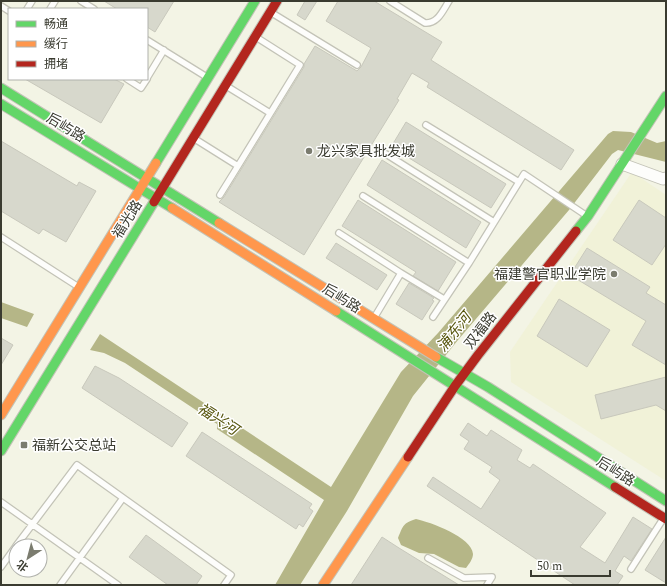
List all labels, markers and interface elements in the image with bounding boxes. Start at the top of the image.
legend [8,8,148,80]
text: 畅通 [44,15,68,34]
text: 缓行 [44,35,68,54]
text: 拥堵 [44,55,68,74]
street label: 后屿路 [42,108,89,147]
place label: 龙兴家具批发城 [317,141,415,162]
marker: 龙兴家具批发城 [304,146,314,156]
street label: 福光路 [107,196,147,243]
place label: 福建警官职业学院 [494,264,606,285]
marker: 福建警官职业学院 [609,269,619,279]
street label: 后屿路 [318,278,365,318]
water label: 浦东河 [431,305,479,357]
street label: 双福路 [459,307,502,353]
water label: 福兴河 [193,398,245,443]
place label: 福新公交总站 [32,435,116,456]
marker: 福新公交总站 [19,440,29,450]
street label: 后屿路 [592,451,639,491]
north arrow [8,538,48,578]
scale bar [531,552,610,578]
text: 北 [13,556,32,576]
text: 50 m [537,557,562,576]

